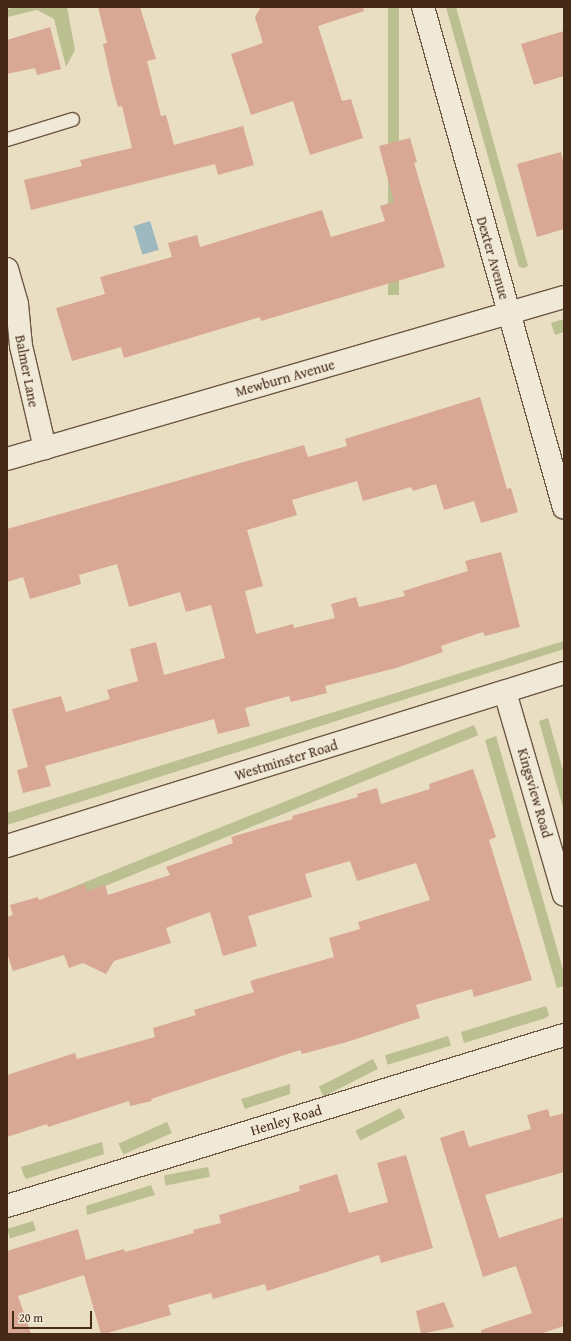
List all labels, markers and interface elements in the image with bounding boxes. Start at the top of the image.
street label: Dexter Avenue [473,215,513,301]
street label: Balmer Lane [12,333,42,409]
street label: Mewburn Avenue [233,356,337,400]
street label: Westminster Road [232,736,340,784]
street label: Kingsview Road [514,746,556,840]
street label: Henley Road [248,1101,324,1139]
scale bar [14,1303,94,1329]
text: 20 m [19,1309,43,1326]

